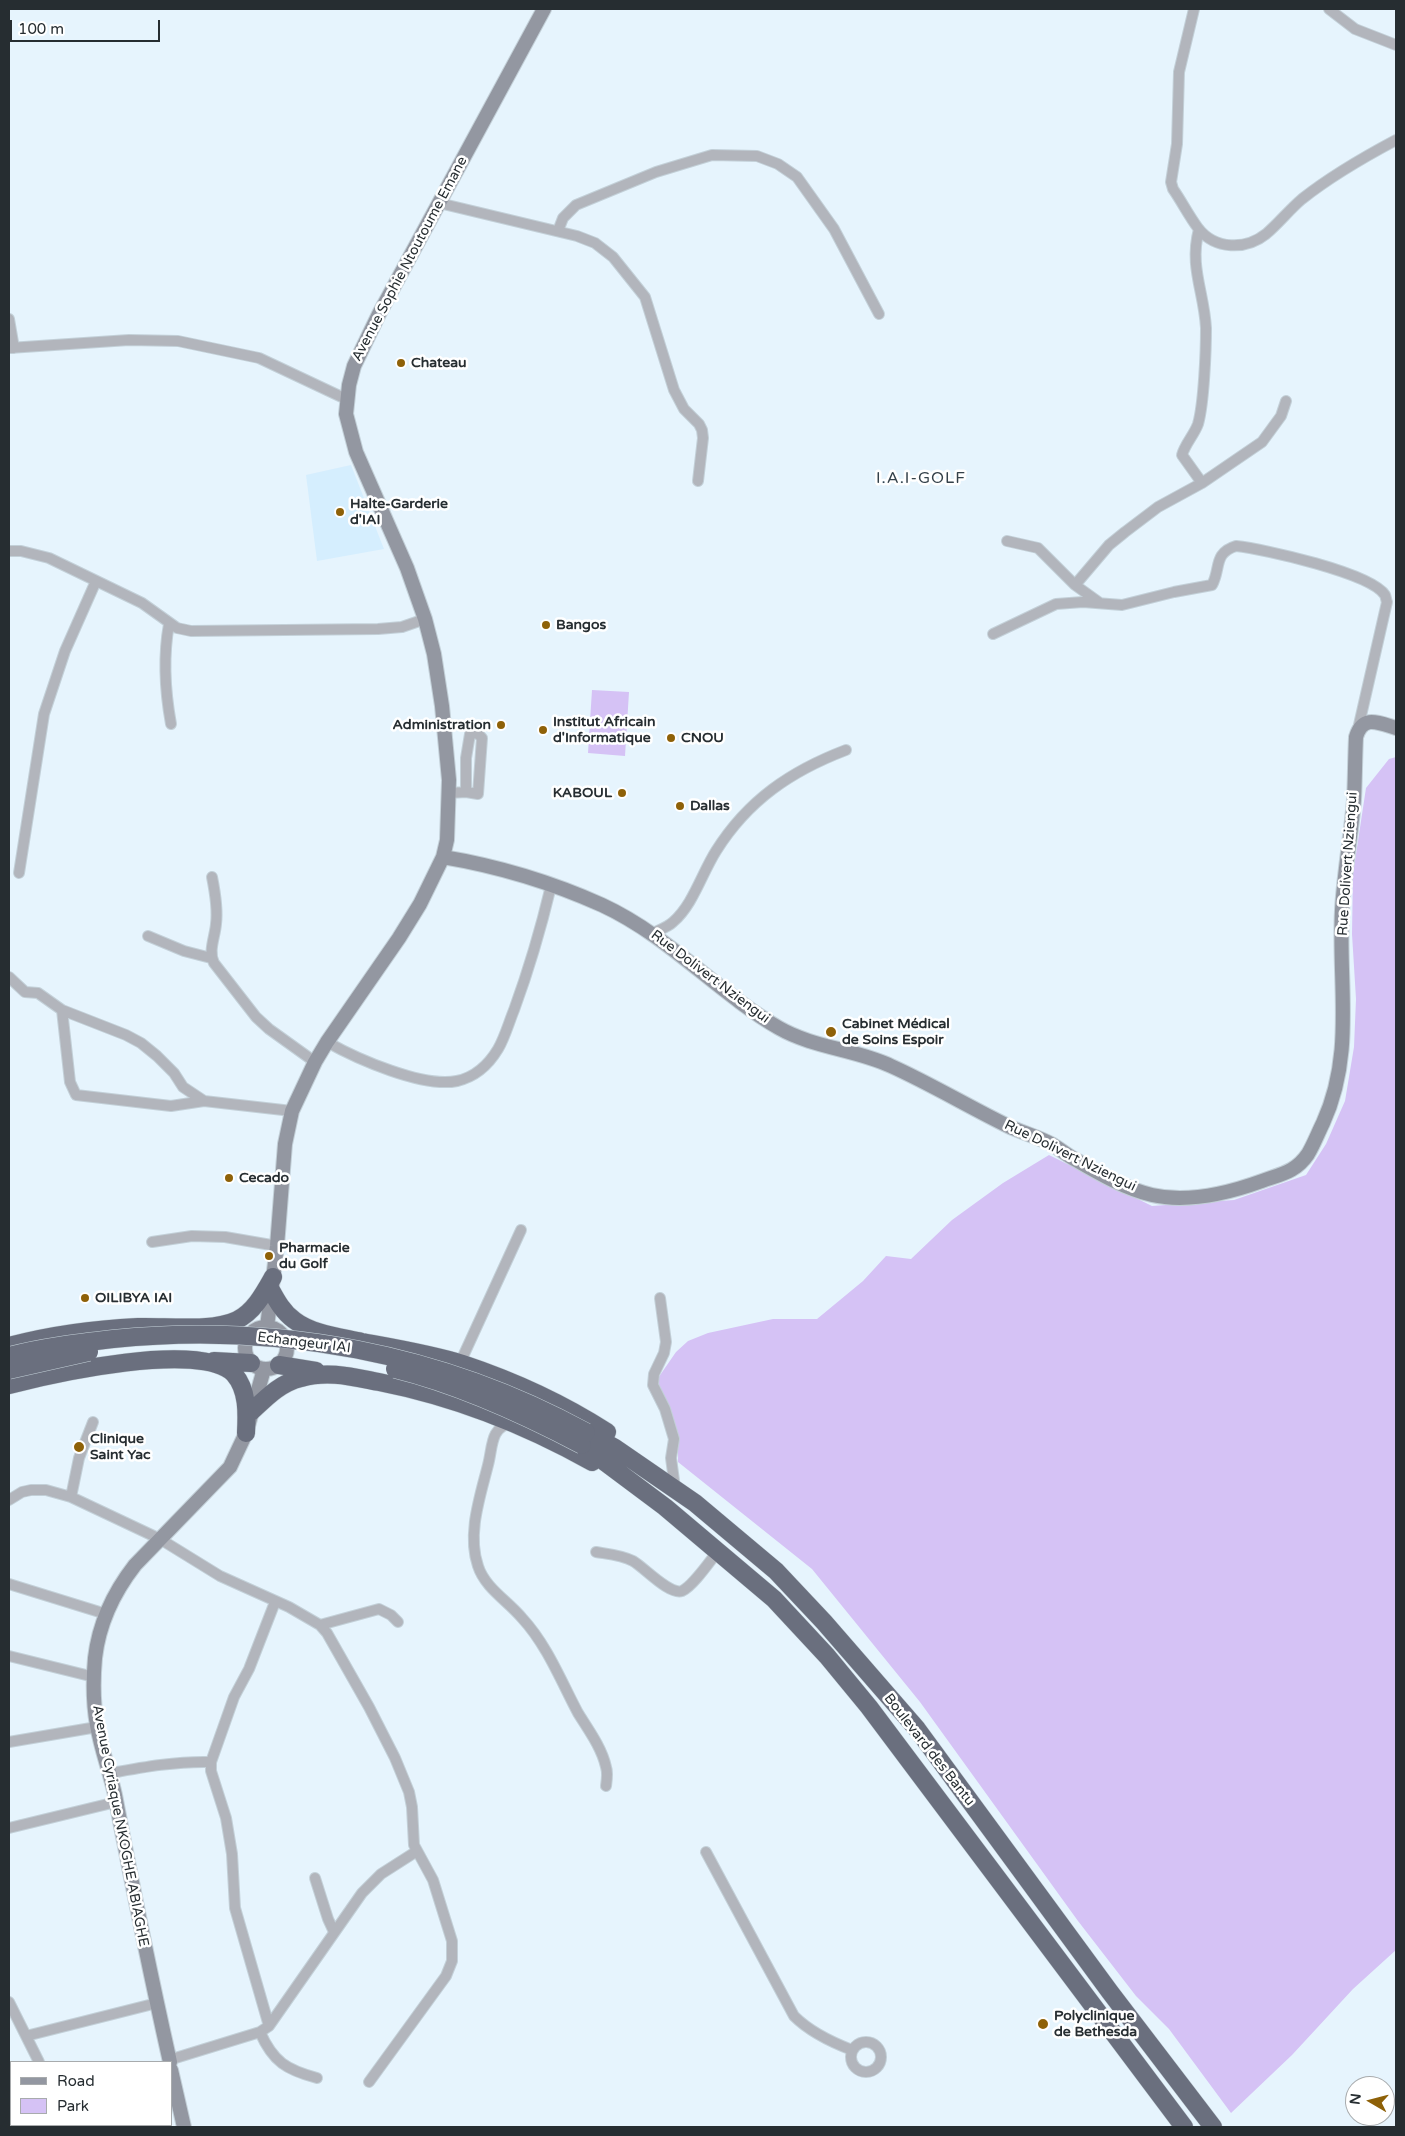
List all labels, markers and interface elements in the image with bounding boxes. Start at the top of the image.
scale bar [12,10,162,42]
text: 100 m [18,20,64,38]
street label: Avenue Sophie Ntoutoume Emane [349,154,471,364]
place label: Chateau [411,355,466,371]
marker: Chateau [395,357,407,369]
district label: I.A.I-GOLF [875,469,967,489]
place label: Halte-Garderie d'IAI [350,496,448,528]
marker: Halte-Garderie d'IAI [334,506,346,518]
place label: Bangos [556,617,606,633]
marker: Bangos [540,619,552,631]
place label: Institut Africain d'Informatique [553,714,655,746]
place label: Administration [393,717,491,733]
marker: Administration [495,719,507,731]
marker: Institut Africain d'Informatique [537,724,549,736]
place label: CNOU [681,730,724,746]
marker: CNOU [665,732,677,744]
place label: KABOUL [553,785,612,801]
marker: KABOUL [616,787,628,799]
street label: Rue Dolivert Nziengui [1335,791,1361,937]
place label: Dallas [690,798,730,814]
marker: Dallas [674,800,686,812]
street label: Rue Dolivert Nziengui [647,927,773,1027]
place label: Cabinet Médical de Soins Espoir [842,1016,950,1048]
marker: Cabinet Médical de Soins Espoir [824,1025,838,1039]
street label: Rue Dolivert Nziengui [1001,1117,1139,1195]
place label: Cecado [239,1170,289,1186]
marker: Cecado [223,1172,235,1184]
place label: Pharmacie du Golf [279,1240,350,1272]
marker: Pharmacie du Golf [263,1250,275,1262]
place label: OILIBYA IAI [95,1290,172,1306]
marker: OILIBYA IAI [79,1292,91,1304]
street label: Echangeur IAI [256,1329,352,1357]
place label: Clinique Saint Yac [90,1431,150,1464]
marker: Clinique Saint Yac [72,1440,86,1454]
street label: Boulevard des Bantu [880,1691,978,1809]
street label: Avenue Cyriaque NKOGHE ABIAGHE [88,1704,152,1948]
place label: Polyclinique de Bethesda [1054,2008,1137,2040]
marker: Polyclinique de Bethesda [1036,2017,1050,2031]
legend [10,2061,172,2126]
text: Road [57,2072,95,2090]
north arrow [1345,2076,1395,2126]
text: N [1346,2092,1365,2106]
text: Park [57,2097,89,2115]

